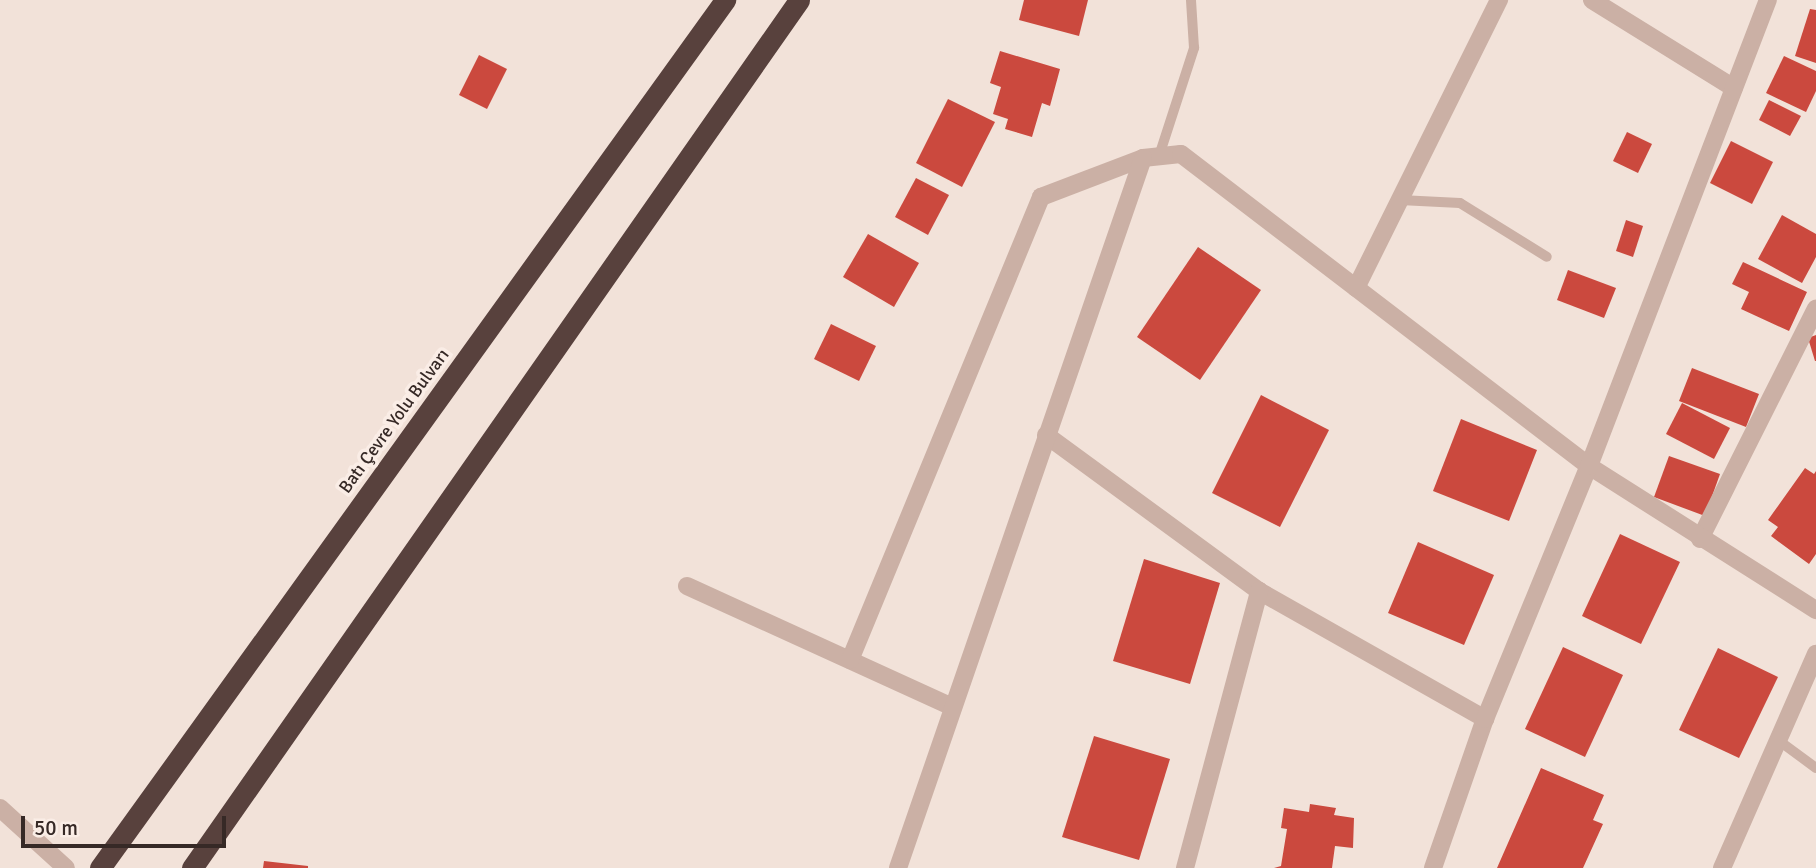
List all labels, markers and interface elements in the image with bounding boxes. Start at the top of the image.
street label: Batı Çevre Yolu Bulvarı [334,345,454,497]
scale bar [24,802,229,846]
text: 50 m [34,815,78,841]

